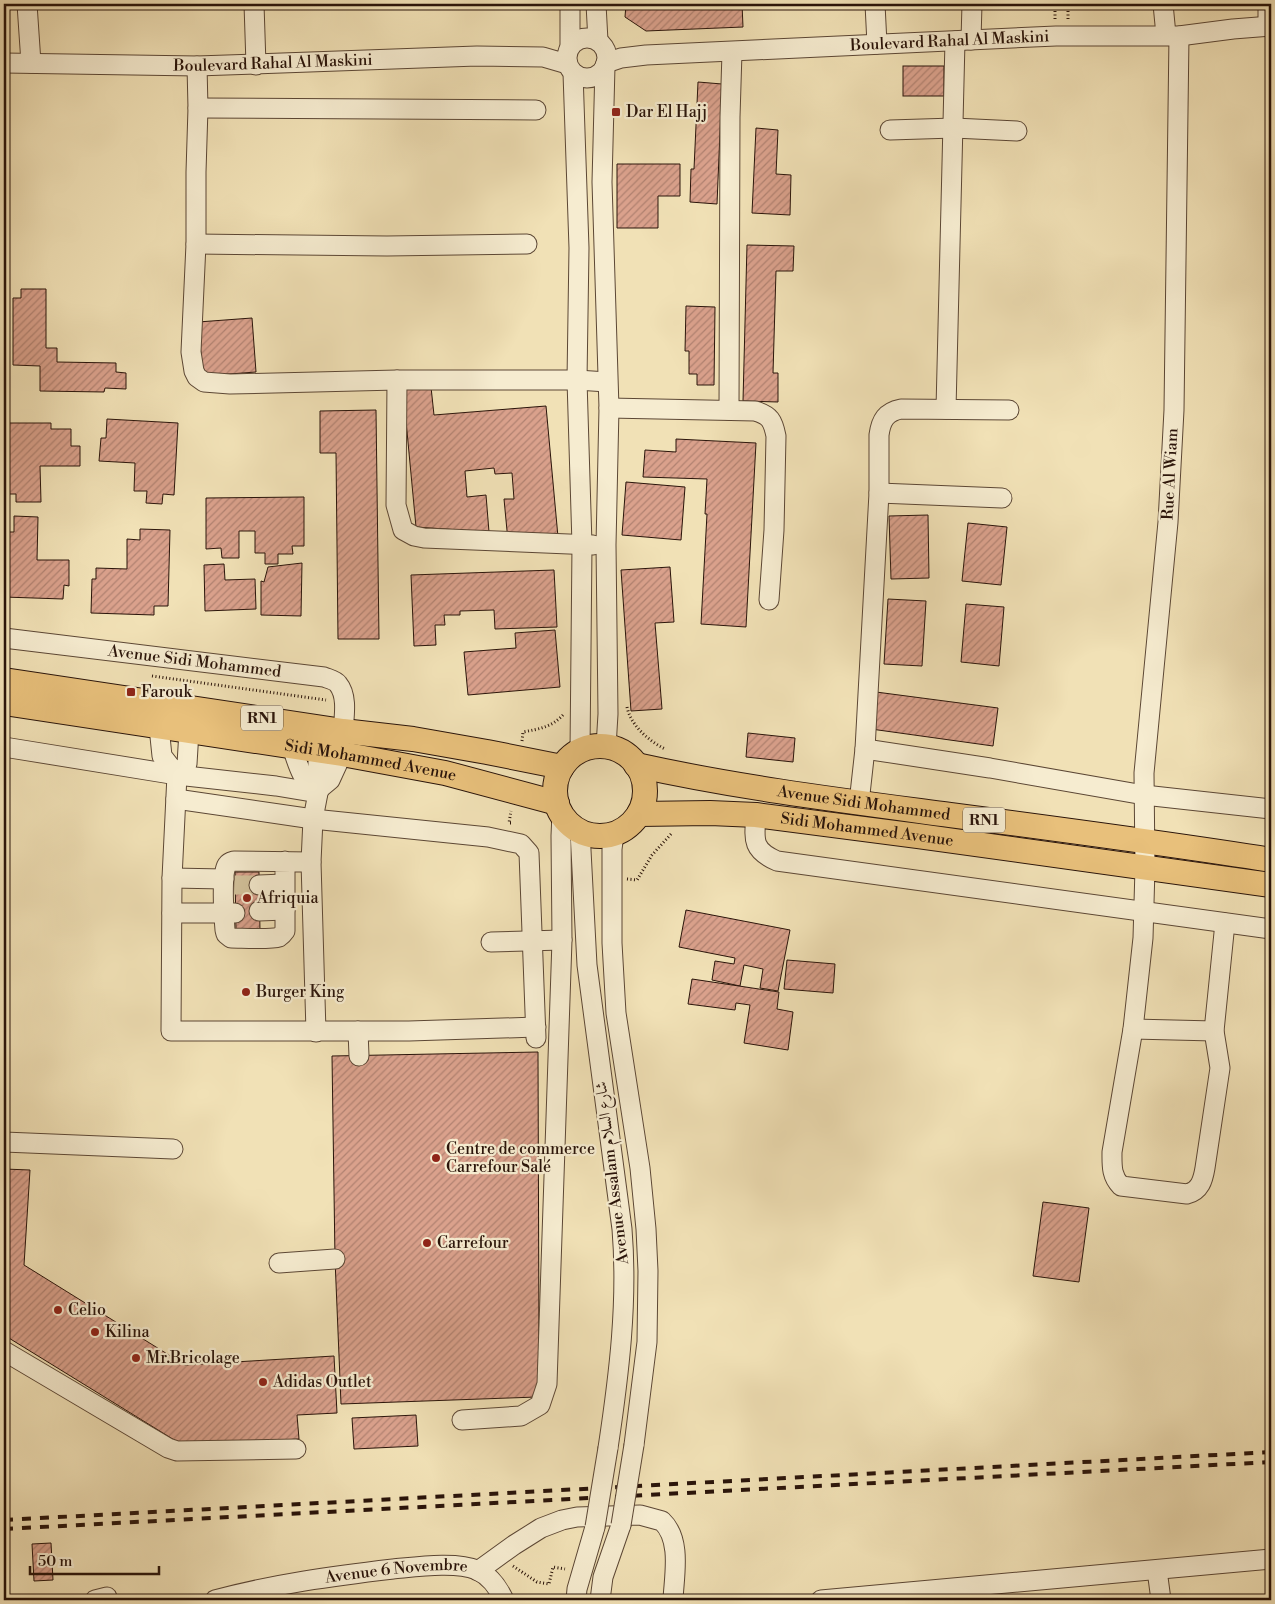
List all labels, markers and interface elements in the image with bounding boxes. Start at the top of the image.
street label: Boulevard Rahal Al Maskini [849,26,1050,56]
street label: Boulevard Rahal Al Maskini [172,50,373,76]
place label: Dar El Hajj [626,102,707,122]
marker: Dar El Hajj [610,106,622,118]
street label: Rue Al Wiam [1158,428,1182,520]
street label: Avenue Sidi Mohammed [106,641,282,682]
place label: Farouk [141,682,193,702]
marker: Farouk [125,686,137,698]
road number: RN1 [241,706,283,730]
street label: Sidi Mohammed Avenue [283,735,459,786]
street label: Avenue Sidi Mohammed [775,781,951,825]
street label: Sidi Mohammed Avenue [779,808,955,851]
road number: RN1 [963,808,1005,832]
place label: Afriquia [256,888,320,908]
marker: Afriquia [241,892,253,904]
place label: Burger King [255,982,345,1002]
marker: Burger King [240,986,252,998]
street label: Avenue Assalam شارع السلام [591,1080,637,1267]
place label: Centre de commerce Carrefour Salé [446,1139,595,1177]
marker: Centre de commerce Carrefour Salé [430,1152,442,1164]
place label: Carrefour [437,1233,509,1253]
marker: Carrefour [421,1237,433,1249]
place label: Celio [68,1300,106,1320]
marker: Celio [52,1304,64,1316]
place label: Kilina [105,1322,150,1342]
marker: Kilina [89,1326,101,1338]
place label: Mr.Bricolage [146,1348,240,1368]
marker: Mr.Bricolage [130,1352,142,1364]
place label: Adidas Outlet [272,1372,372,1392]
marker: Adidas Outlet [257,1376,269,1388]
scale bar [30,1544,159,1576]
text: 50 m [38,1552,72,1571]
street label: Avenue 6 Novembre [323,1555,469,1588]

